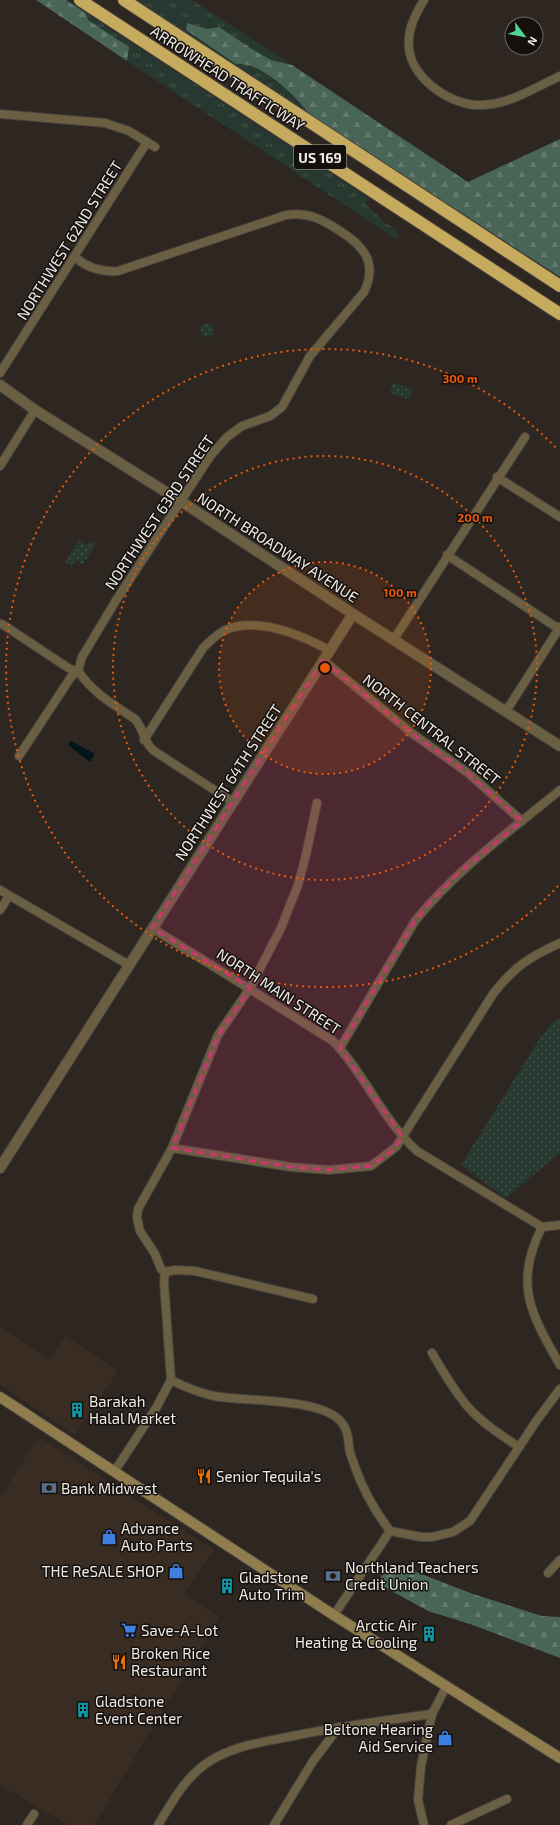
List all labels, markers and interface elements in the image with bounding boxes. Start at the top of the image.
north arrow [504,16,544,56]
street label: ARROWHEAD TRAFFICWAY [148,22,309,135]
text: N [525,35,541,48]
road number: US 169 [294,145,346,169]
street label: NORTHWEST 62ND STREET [13,157,126,323]
text: 300 m [442,371,478,385]
street label: NORTHWEST 63RD STREET [100,431,218,593]
street label: NORTH BROADWAY AVENUE [194,488,362,606]
text: 200 m [457,510,493,524]
text: 100 m [383,585,417,599]
centre of rings [318,661,332,675]
street label: NORTH CENTRAL STREET [360,670,504,788]
street label: NORTHWEST 64TH STREET [171,700,285,864]
street label: NORTH MAIN STREET [214,944,345,1038]
place label: Barakah Halal Market [89,1392,176,1427]
building icon: Barakah Halal Market [68,1401,86,1419]
restaurant icon: Senior Tequila's [195,1467,213,1485]
place label: Senior Tequila's [216,1467,321,1485]
bank icon: Bank Midwest [40,1479,58,1497]
place label: Bank Midwest [61,1479,158,1497]
place label: Advance Auto Parts [121,1519,193,1554]
shop icon: Advance Auto Parts [100,1528,118,1546]
place label: Northland Teachers Credit Union [345,1558,479,1593]
place label: THE ReSALE SHOP [42,1562,164,1580]
shop icon: THE ReSALE SHOP [167,1562,185,1580]
bank icon: Northland Teachers Credit Union [324,1567,342,1585]
place label: Gladstone Auto Trim [239,1568,308,1603]
building icon: Gladstone Auto Trim [218,1577,236,1595]
place label: Arctic Air Heating & Cooling [295,1616,418,1651]
supermarket icon: Save-A-Lot [120,1621,138,1639]
place label: Save-A-Lot [141,1621,219,1639]
building icon: Arctic Air Heating & Cooling [420,1625,438,1643]
place label: Broken Rice Restaurant [131,1644,210,1679]
restaurant icon: Broken Rice Restaurant [110,1653,128,1671]
place label: Gladstone Event Center [95,1692,182,1727]
building icon: Gladstone Event Center [74,1701,92,1719]
place label: Beltone Hearing Aid Service [324,1720,434,1755]
shop icon: Beltone Hearing Aid Service [436,1729,454,1747]

